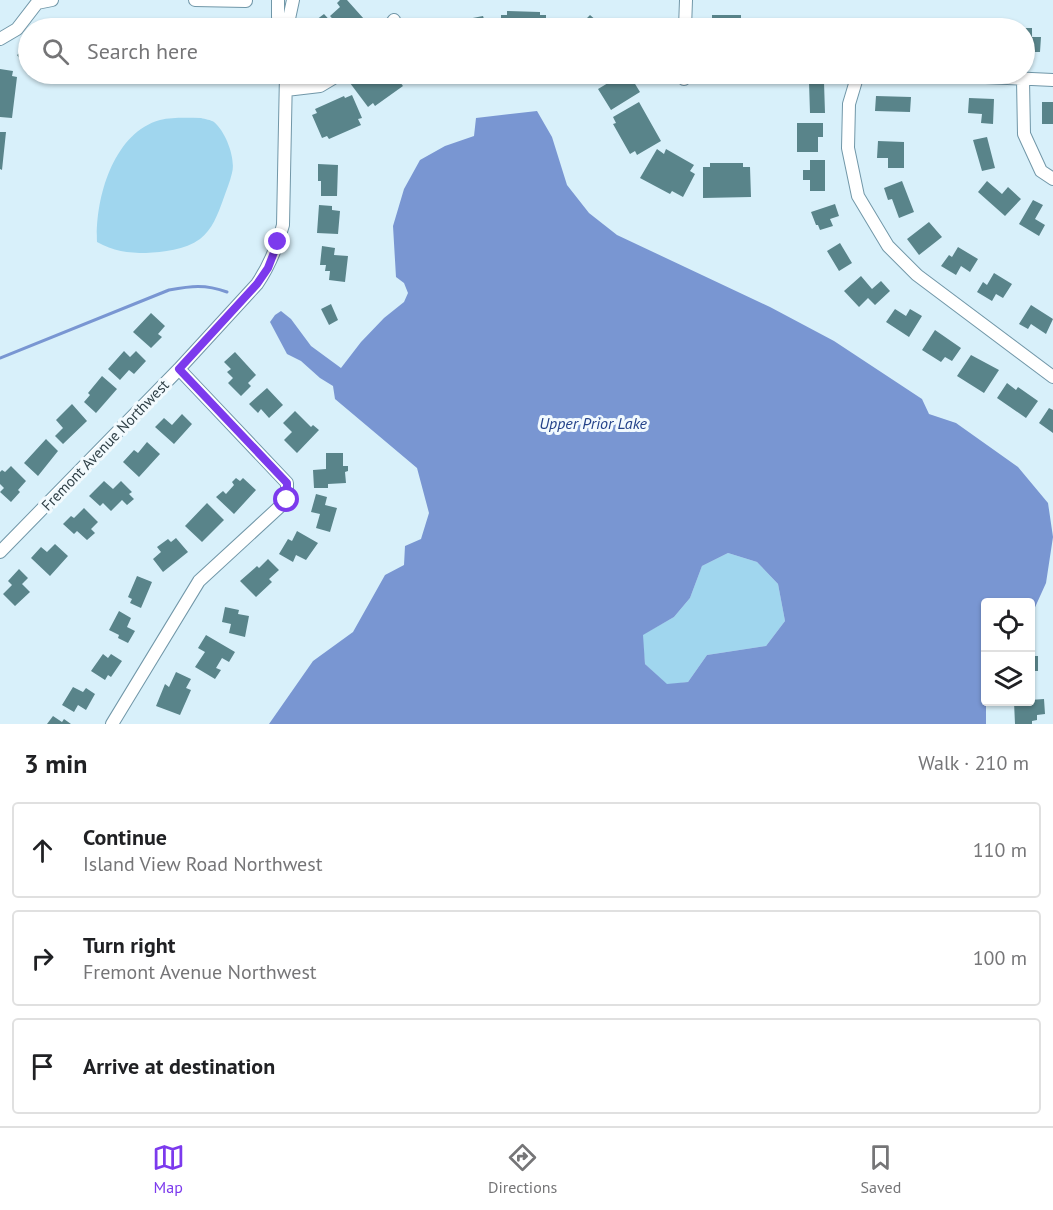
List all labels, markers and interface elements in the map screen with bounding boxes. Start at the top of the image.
search box [18,18,1035,84]
icon: search [39,35,72,68]
text: Search here [87,37,198,65]
route end [264,228,290,254]
street label: Fremont Avenue Northwest [37,375,173,515]
water label: Upper Prior Lake [539,413,647,433]
route start [273,486,299,512]
map controls [981,598,1035,706]
button: locate [981,598,1035,652]
button: layers [981,652,1035,706]
text: 3 min [24,747,87,780]
text: Walk · 210 m [918,750,1029,776]
text: Continue [83,823,167,851]
icon: ahead [26,834,59,867]
text: 110 m [973,837,1027,863]
text: Island View Road Northwest [83,851,322,877]
text: Turn right [83,931,175,959]
icon: right [26,942,59,975]
text: 100 m [973,945,1027,971]
text: Fremont Avenue Northwest [83,959,317,985]
icon: arrive [26,1050,59,1083]
text: Arrive at destination [83,1052,275,1080]
tab: Map [152,1141,185,1197]
tab: Directions [488,1141,557,1197]
tab: Saved [861,1141,901,1197]

